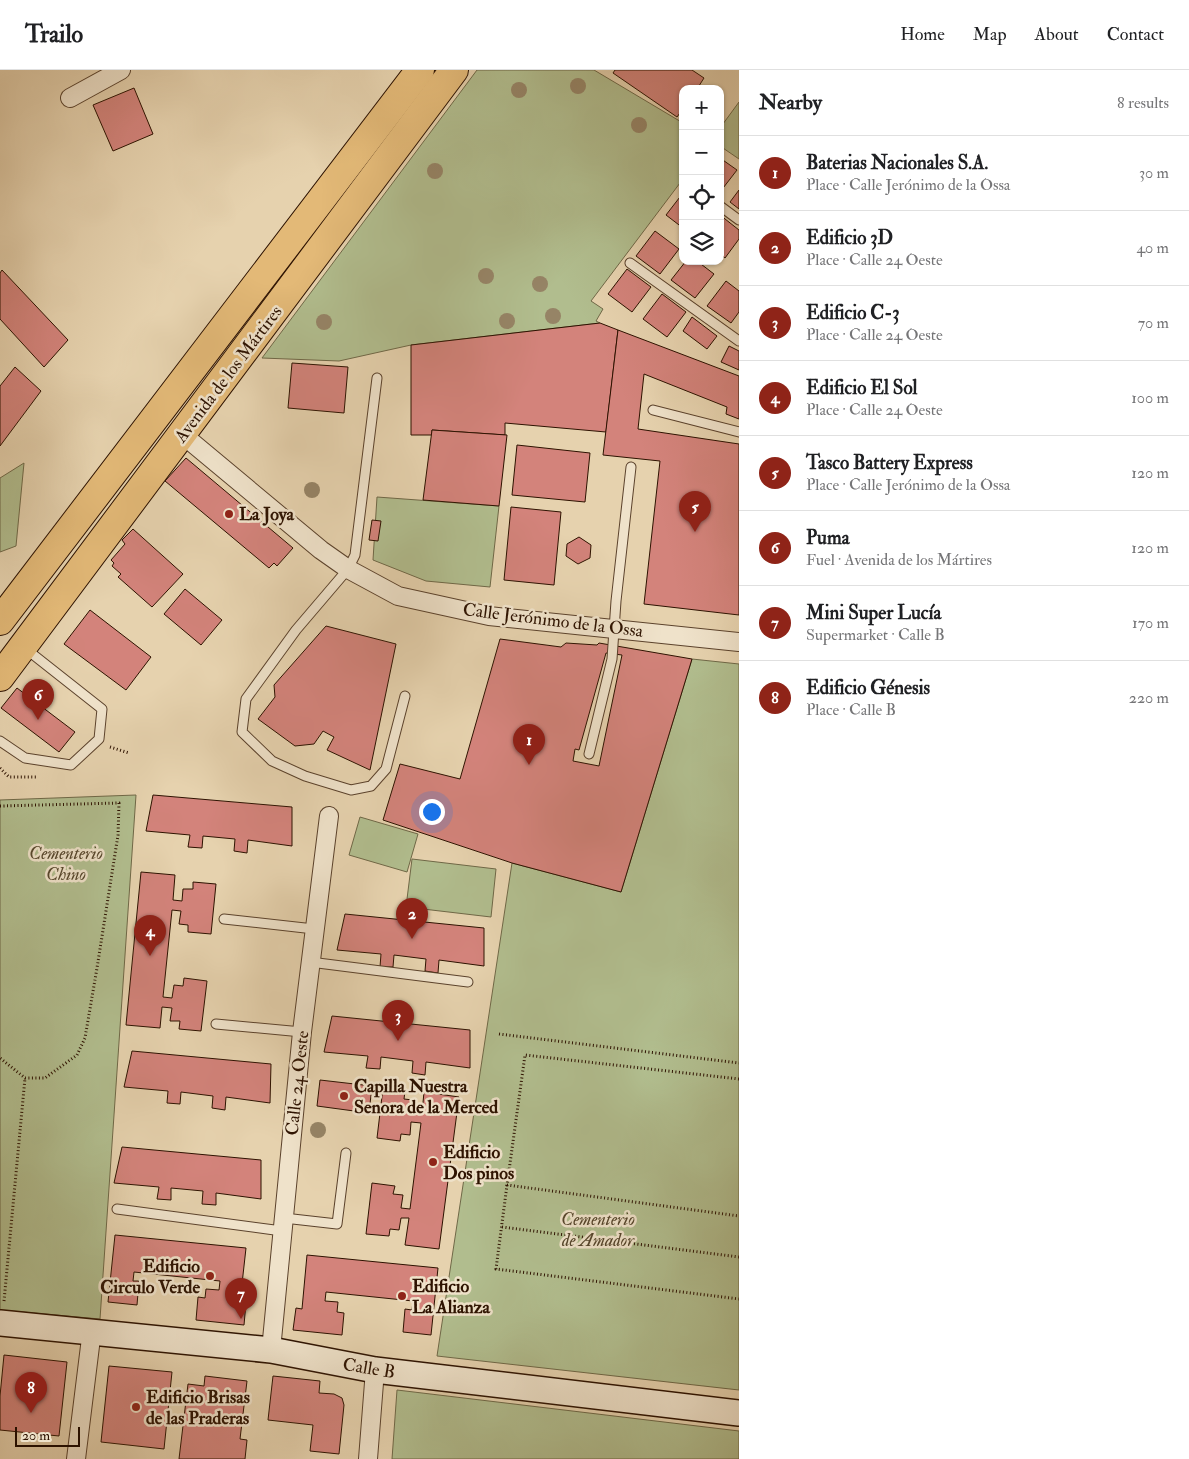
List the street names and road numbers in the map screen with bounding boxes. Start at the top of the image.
street label: Avenida de los Mártires [169,301,287,448]
street label: Calle Jerónimo de la Ossa [461,598,645,643]
street label: Calle 24 Oeste [281,1029,314,1137]
street label: Calle B [341,1353,397,1384]

